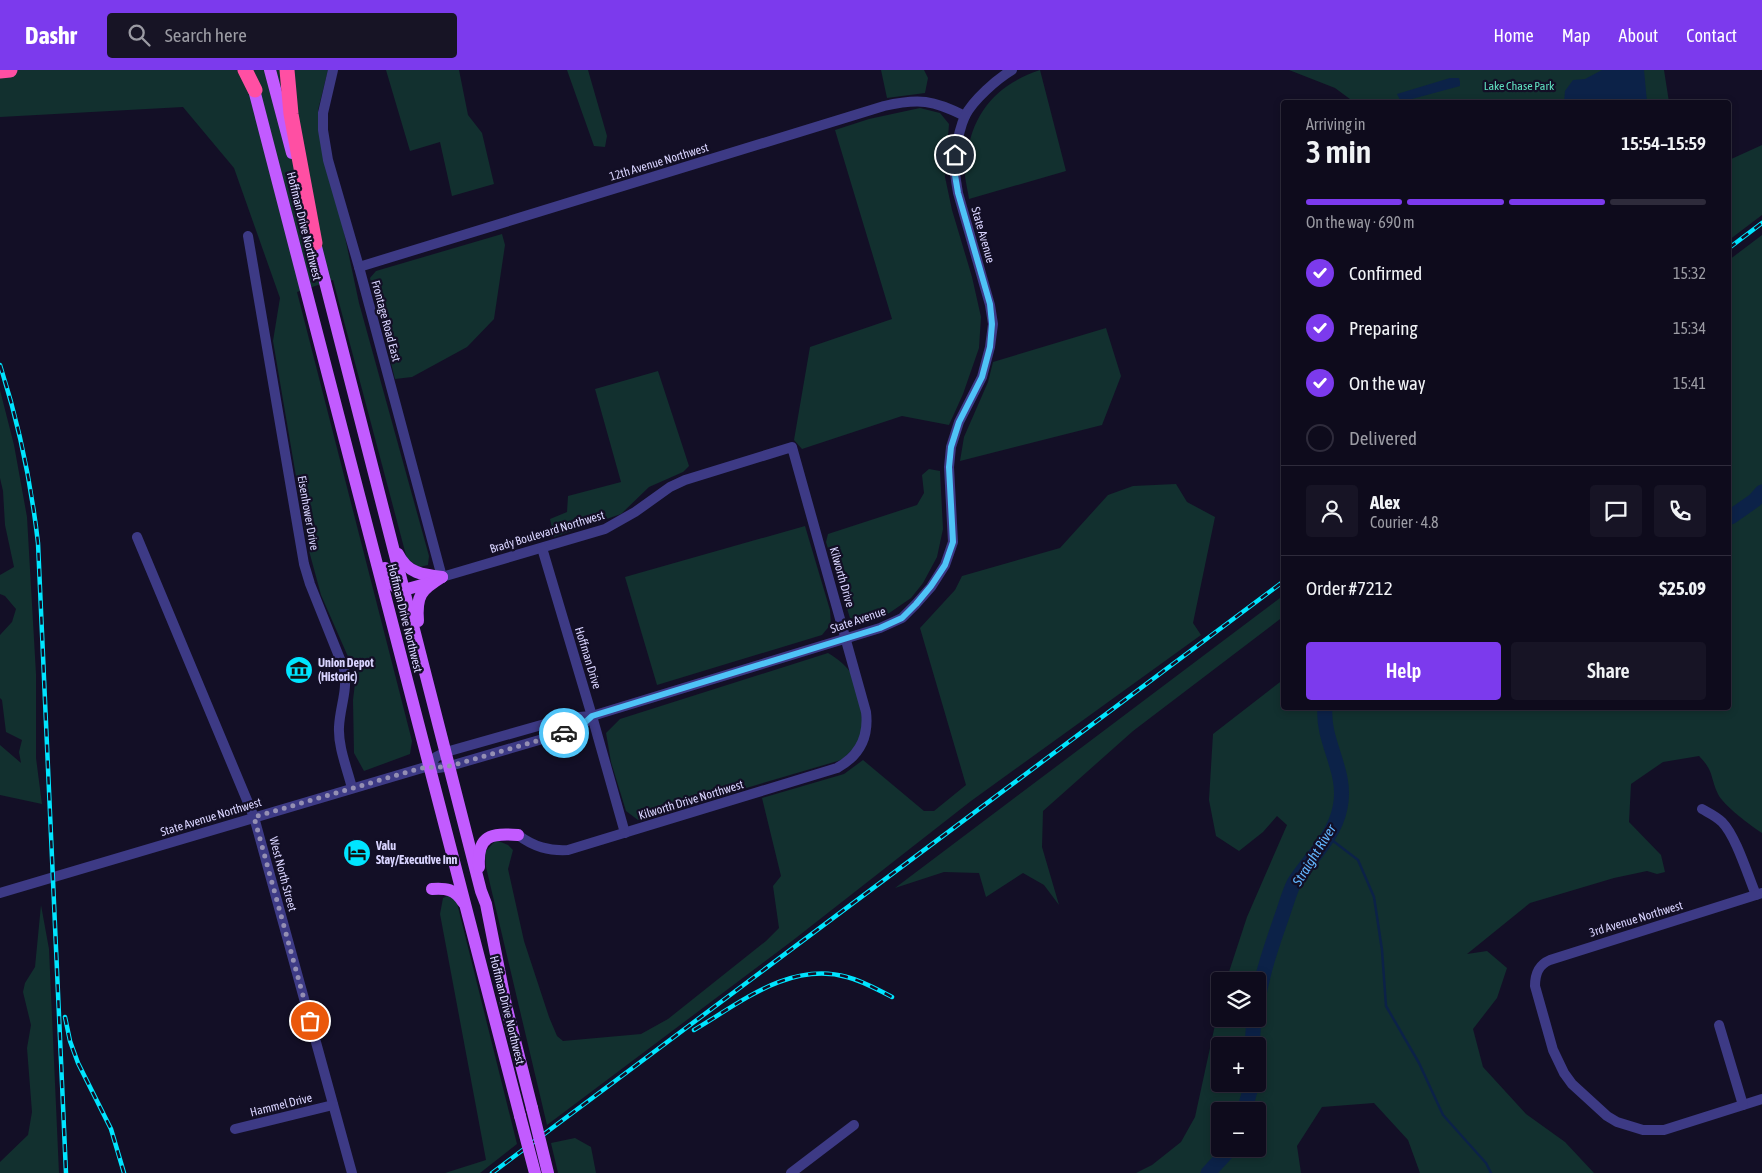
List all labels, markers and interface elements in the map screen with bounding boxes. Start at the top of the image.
search box [107,13,457,58]
icon: search [125,21,153,49]
text: Dashr [25,22,77,49]
text: Search here [165,24,247,46]
text: Home [1494,25,1534,46]
text: Map [1562,25,1591,46]
text: About [1619,25,1658,46]
text: Contact [1686,25,1737,46]
park label: Lake Chase Park [1484,79,1555,93]
text: Arriving in [1306,115,1366,133]
text: 15:54–15:59 [1621,132,1706,154]
text: 3 min [1306,133,1371,170]
pin [934,134,976,176]
street label: 12th Avenue Northwest [608,140,711,184]
icon: home [941,141,969,169]
street label: Hoffman Drive Northwest [284,170,324,282]
street label: State Avenue [968,205,998,265]
text: On the way · 690 m [1306,213,1415,231]
icon: check [1306,259,1334,287]
text: Confirmed [1349,262,1422,284]
text: 15:32 [1673,264,1706,282]
street label: Frontage Road East [368,279,404,364]
icon: check [1306,314,1334,342]
text: Preparing [1349,317,1418,339]
text: 15:34 [1673,319,1706,337]
icon: check [1306,369,1334,397]
text: On the way [1349,372,1426,394]
text: 15:41 [1673,374,1706,392]
text: Delivered [1349,427,1417,449]
street label: Eisenhower Drive [295,475,321,551]
button: person [1306,485,1358,537]
button: chat [1590,485,1642,537]
button: phone [1654,485,1706,537]
text: Alex [1370,491,1400,513]
street label: Brady Boulevard Northwest [488,508,607,556]
text: Courier · 4.8 [1370,513,1439,531]
street label: Kilworth Drive [827,545,857,609]
street label: Hoffman Drive Northwest [385,562,425,674]
text: Order #7212 [1306,577,1393,599]
text: $25.09 [1659,577,1706,599]
street label: State Avenue [828,604,888,636]
street label: Hoffman Drive [572,625,604,691]
button: Help [1306,642,1501,700]
button: Share [1511,642,1706,700]
museum icon: Union Depot (Historic) [284,655,314,685]
place label: Union Depot (Historic) [318,656,374,684]
courier [539,708,589,758]
icon: car [550,719,578,747]
street label: Kilworth Drive Northwest [637,777,746,823]
street label: State Avenue Northwest [159,795,264,839]
water label: Straight River [1288,821,1340,889]
street label: West North Street [266,835,300,913]
hotel icon: Valu Stay/Executive Inn [342,838,372,868]
place label: Valu Stay/Executive Inn [375,839,458,867]
street label: 3rd Avenue Northwest [1588,898,1685,940]
street label: Hoffman Drive Northwest [487,954,527,1066]
map controls [1211,972,1266,1157]
button: layers [1211,972,1266,1027]
pin [289,1000,331,1042]
icon: bag [296,1007,324,1035]
button: + [1211,1037,1266,1092]
street label: Hammel Drive [249,1091,313,1119]
button: − [1211,1102,1266,1157]

